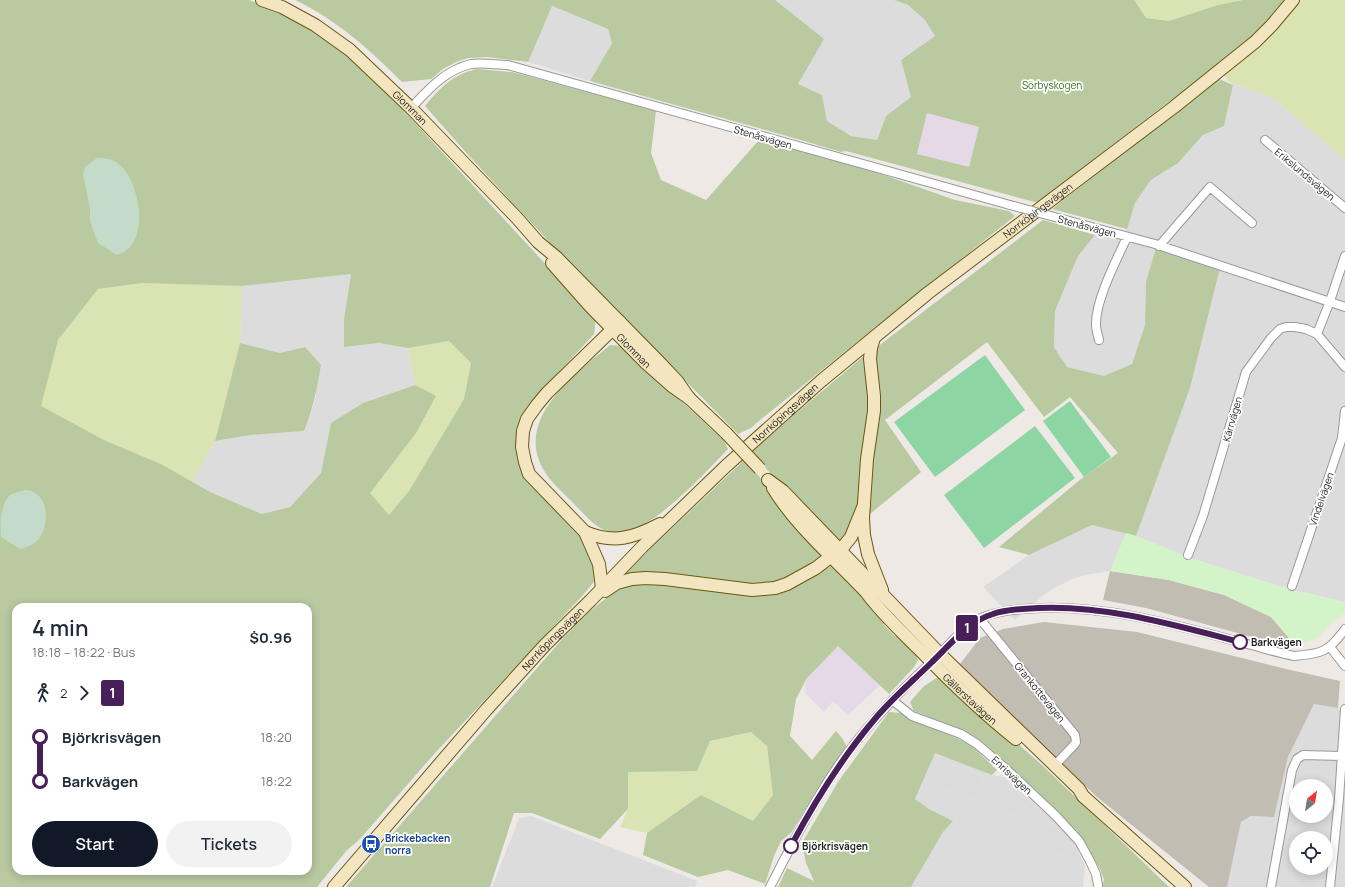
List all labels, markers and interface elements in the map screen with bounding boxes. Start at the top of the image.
park label: Sörbyskogen [1022,78,1082,92]
street label: Glomman [390,87,431,128]
street label: Stenåsvägen [732,122,794,152]
street label: Erikslundsvägen [1272,145,1338,203]
street label: Norrköpingsvägen [1000,179,1075,241]
street label: Stenåsvägen [1056,211,1118,241]
street label: Glomman [614,330,654,371]
street label: Norrköpingsvägen [749,380,821,446]
street label: Kärrvägen [1219,395,1245,443]
street label: Vindelvägen [1305,470,1337,528]
street label: Norrköpingsvägen [518,604,587,673]
text: 4 min [32,613,88,643]
line badge: 1 [954,615,980,641]
text: 1 [964,618,970,637]
text: $0.96 [250,627,292,648]
marker: Barkvägen [1232,634,1248,650]
place label: Barkvägen [1251,635,1302,649]
text: 18:18 – 18:22 · Bus [32,643,135,661]
street label: Grankottevägen [1011,659,1069,725]
street label: Gällerstavägen [940,670,1000,727]
icon: walk [32,682,54,704]
icon: forward [73,682,95,704]
text: 1 [109,683,116,702]
text: 2 [60,684,67,702]
text: Björkrisvägen [62,727,161,748]
text: 18:20 [260,728,292,746]
street label: Enrisvägen [989,753,1035,797]
text: Barkvägen [62,771,138,792]
text: 18:22 [261,772,292,790]
north arrow [1289,779,1333,823]
map controls [1289,779,1333,875]
button: Start [32,821,158,867]
button: Tickets [166,821,292,867]
place label: Brickebacken norra [385,831,450,857]
button: locate [1289,831,1333,875]
bus stop icon: Brickebacken norra [360,833,382,855]
marker: Björkrisvägen [783,838,799,854]
place label: Björkrisvägen [802,839,868,853]

